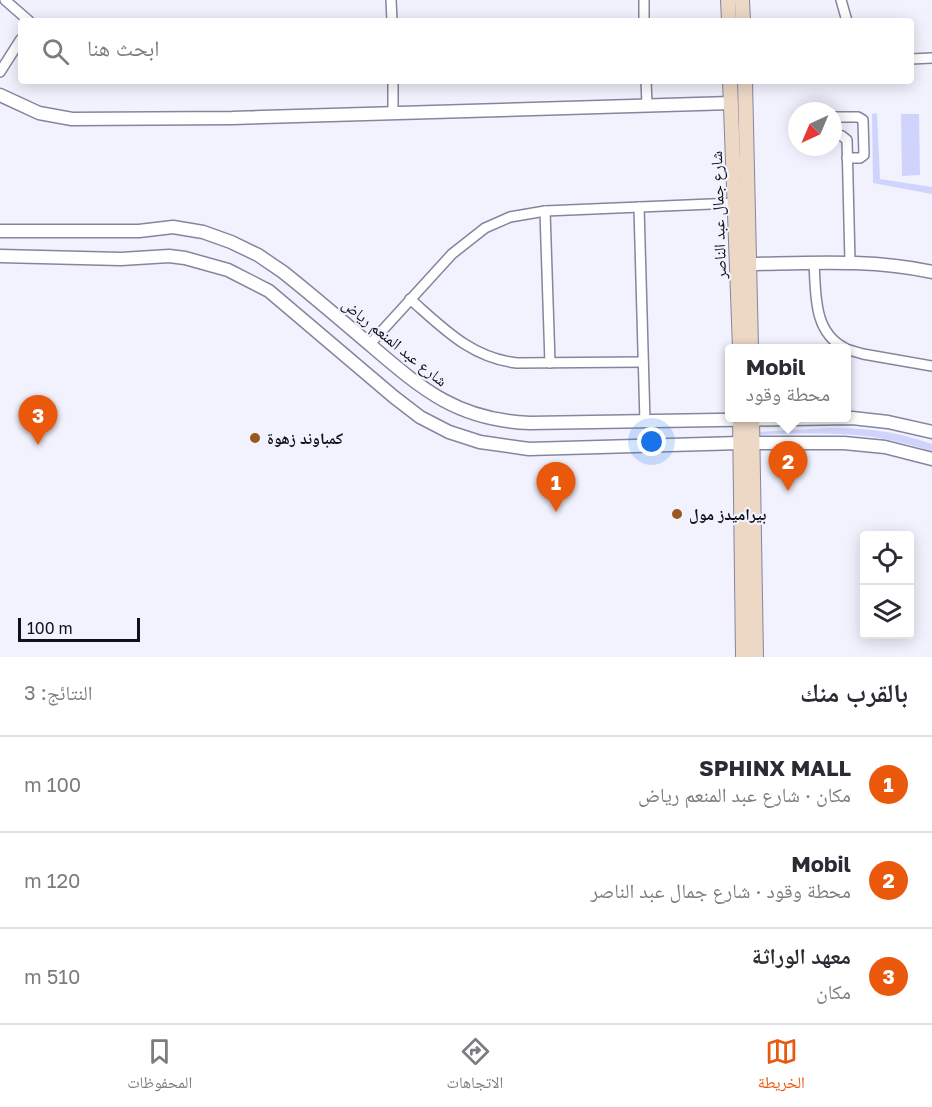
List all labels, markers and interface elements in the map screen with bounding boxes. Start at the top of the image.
search box [18,18,914,84]
text: ابحث هنا [87,34,160,61]
icon: search [39,35,72,68]
north arrow [788,102,842,156]
street label: شارع جمال عبد الناصر [706,151,731,280]
street label: شارع عبد المنعم رياض [338,293,452,391]
popup [725,344,851,422]
text: Mobil [746,353,805,380]
text: محطة وقود [746,381,830,405]
pin: 3 [18,396,57,445]
your location [637,427,666,456]
place label: كمباوند زهوة [267,428,343,448]
marker: كمباوند زهوة [248,431,262,445]
pin: 2 [768,442,808,491]
pin: 1 [536,462,576,512]
place label: بيراميدز مول [689,504,766,524]
marker: بيراميدز مول [670,507,684,521]
map controls [860,531,914,639]
button: locate [860,531,914,585]
button: layers [860,585,914,639]
scale bar [18,615,140,642]
text: 100 m [27,618,73,638]
text: بالقرب منك [800,677,908,708]
text: النتائج: 3 [24,680,93,704]
text: SPHINX MALL [699,754,851,781]
text: 100 m [24,772,81,796]
text: 1 [883,772,894,796]
text: مكان · شارع عبد المنعم رياض [638,782,851,806]
text: Mobil [791,850,851,877]
text: 120 m [24,868,80,892]
text: 2 [882,868,895,892]
text: محطة وقود · شارع جمال عبد الناصر [590,878,851,902]
text: معهد الوراثة [752,942,851,969]
text: 510 m [24,964,80,988]
text: 3 [882,964,895,988]
text: مكان [816,979,851,1003]
tab: المحفوظات [127,1035,192,1098]
tab: الاتجاهات [447,1035,503,1098]
tab: الخريطة [758,1035,805,1098]

